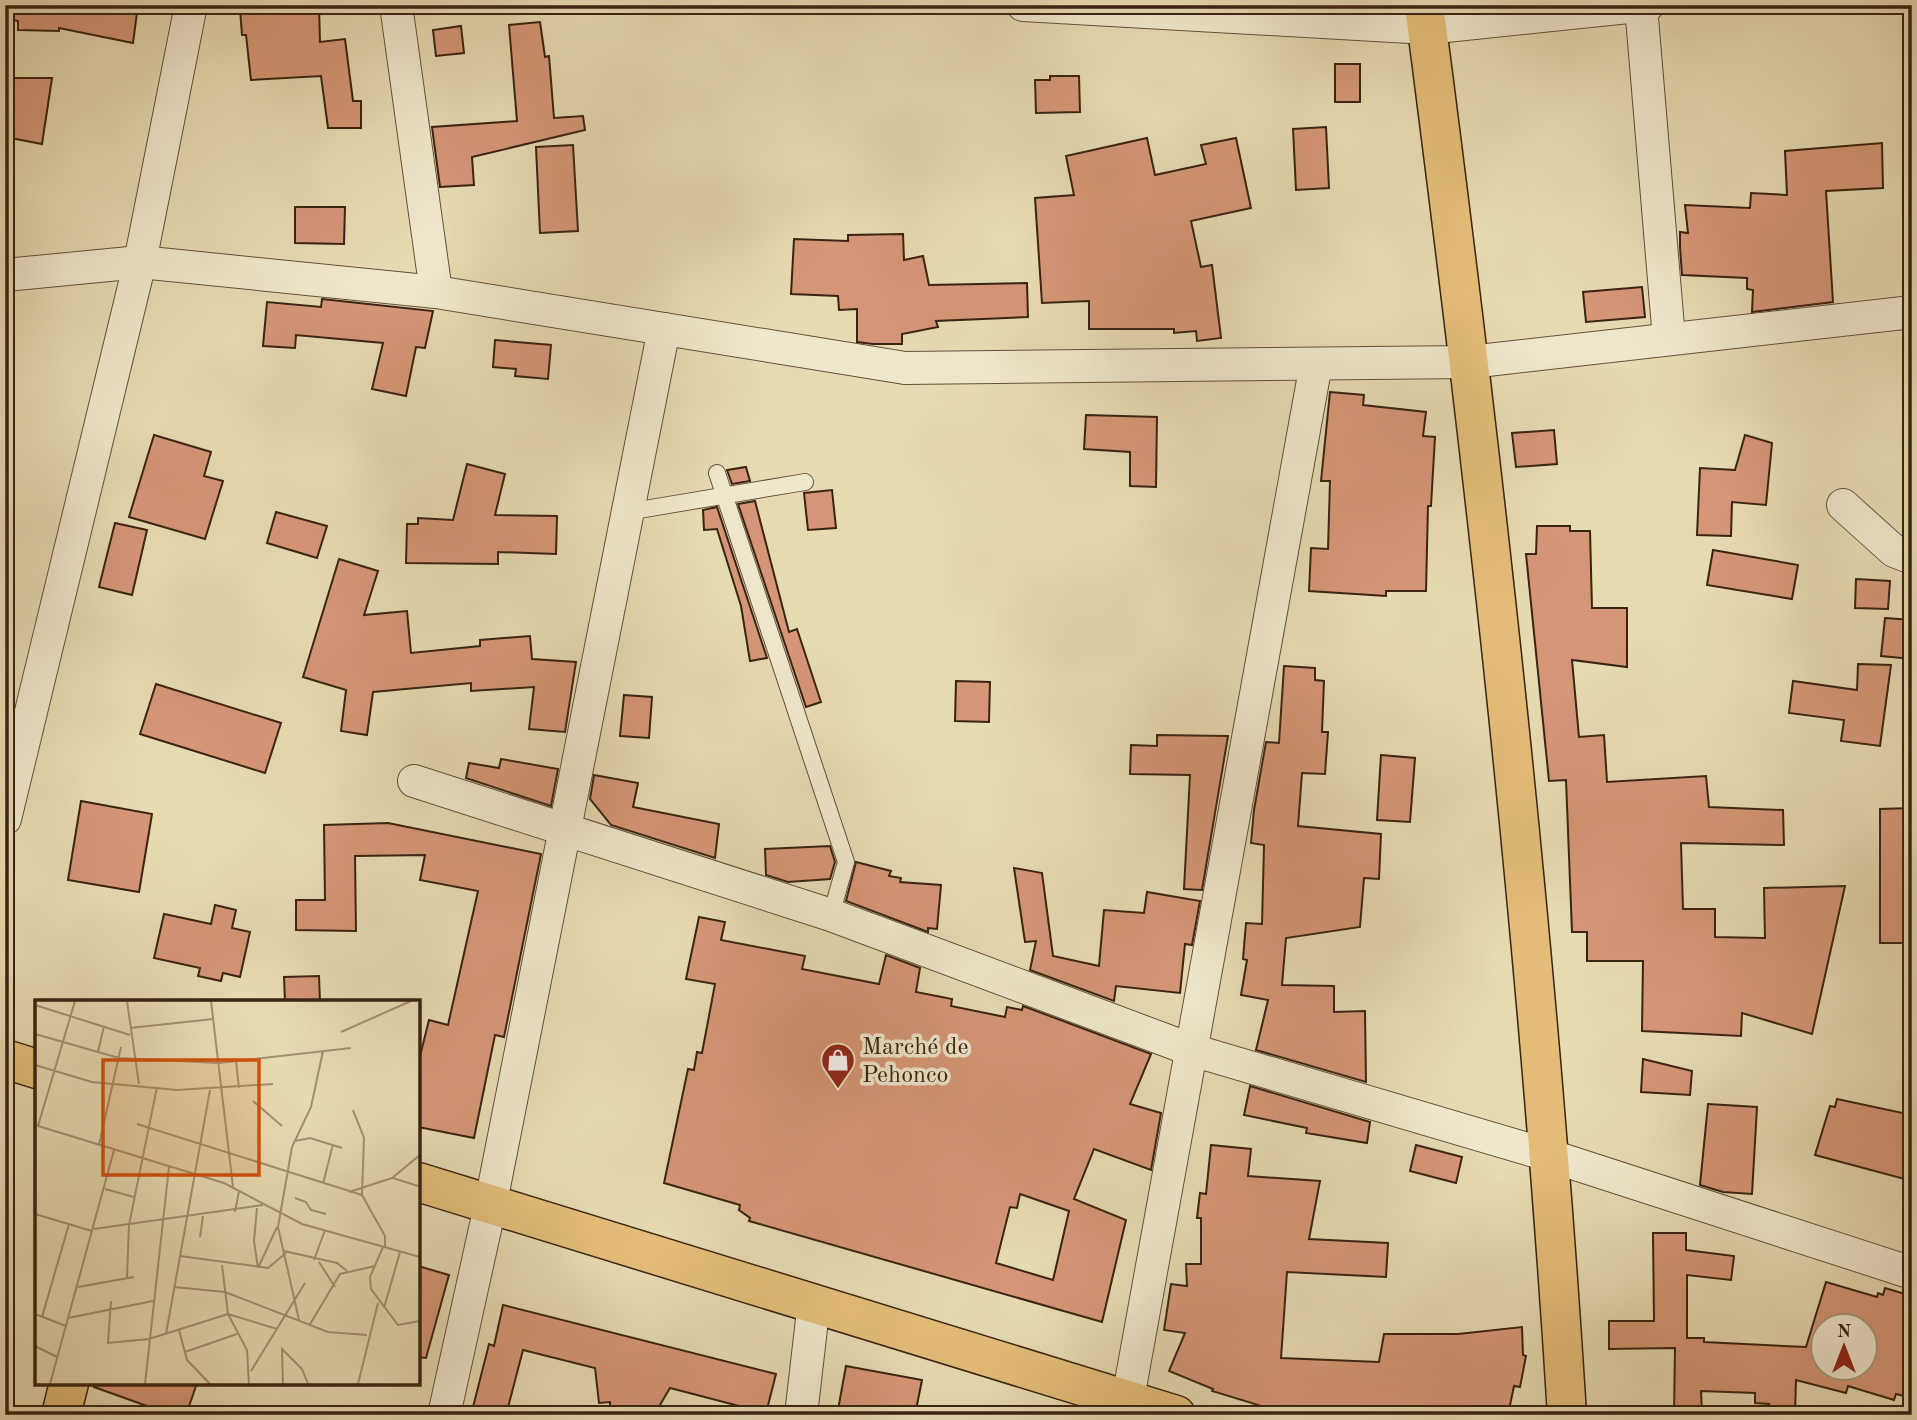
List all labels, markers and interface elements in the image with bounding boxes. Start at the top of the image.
inset map [35,1000,420,1385]
place label: Marché de Pehonco [862,1036,969,1088]
shop icon: Marché de Pehonco [819,1041,857,1090]
north arrow [1808,1312,1878,1382]
text: N [1837,1323,1852,1342]

